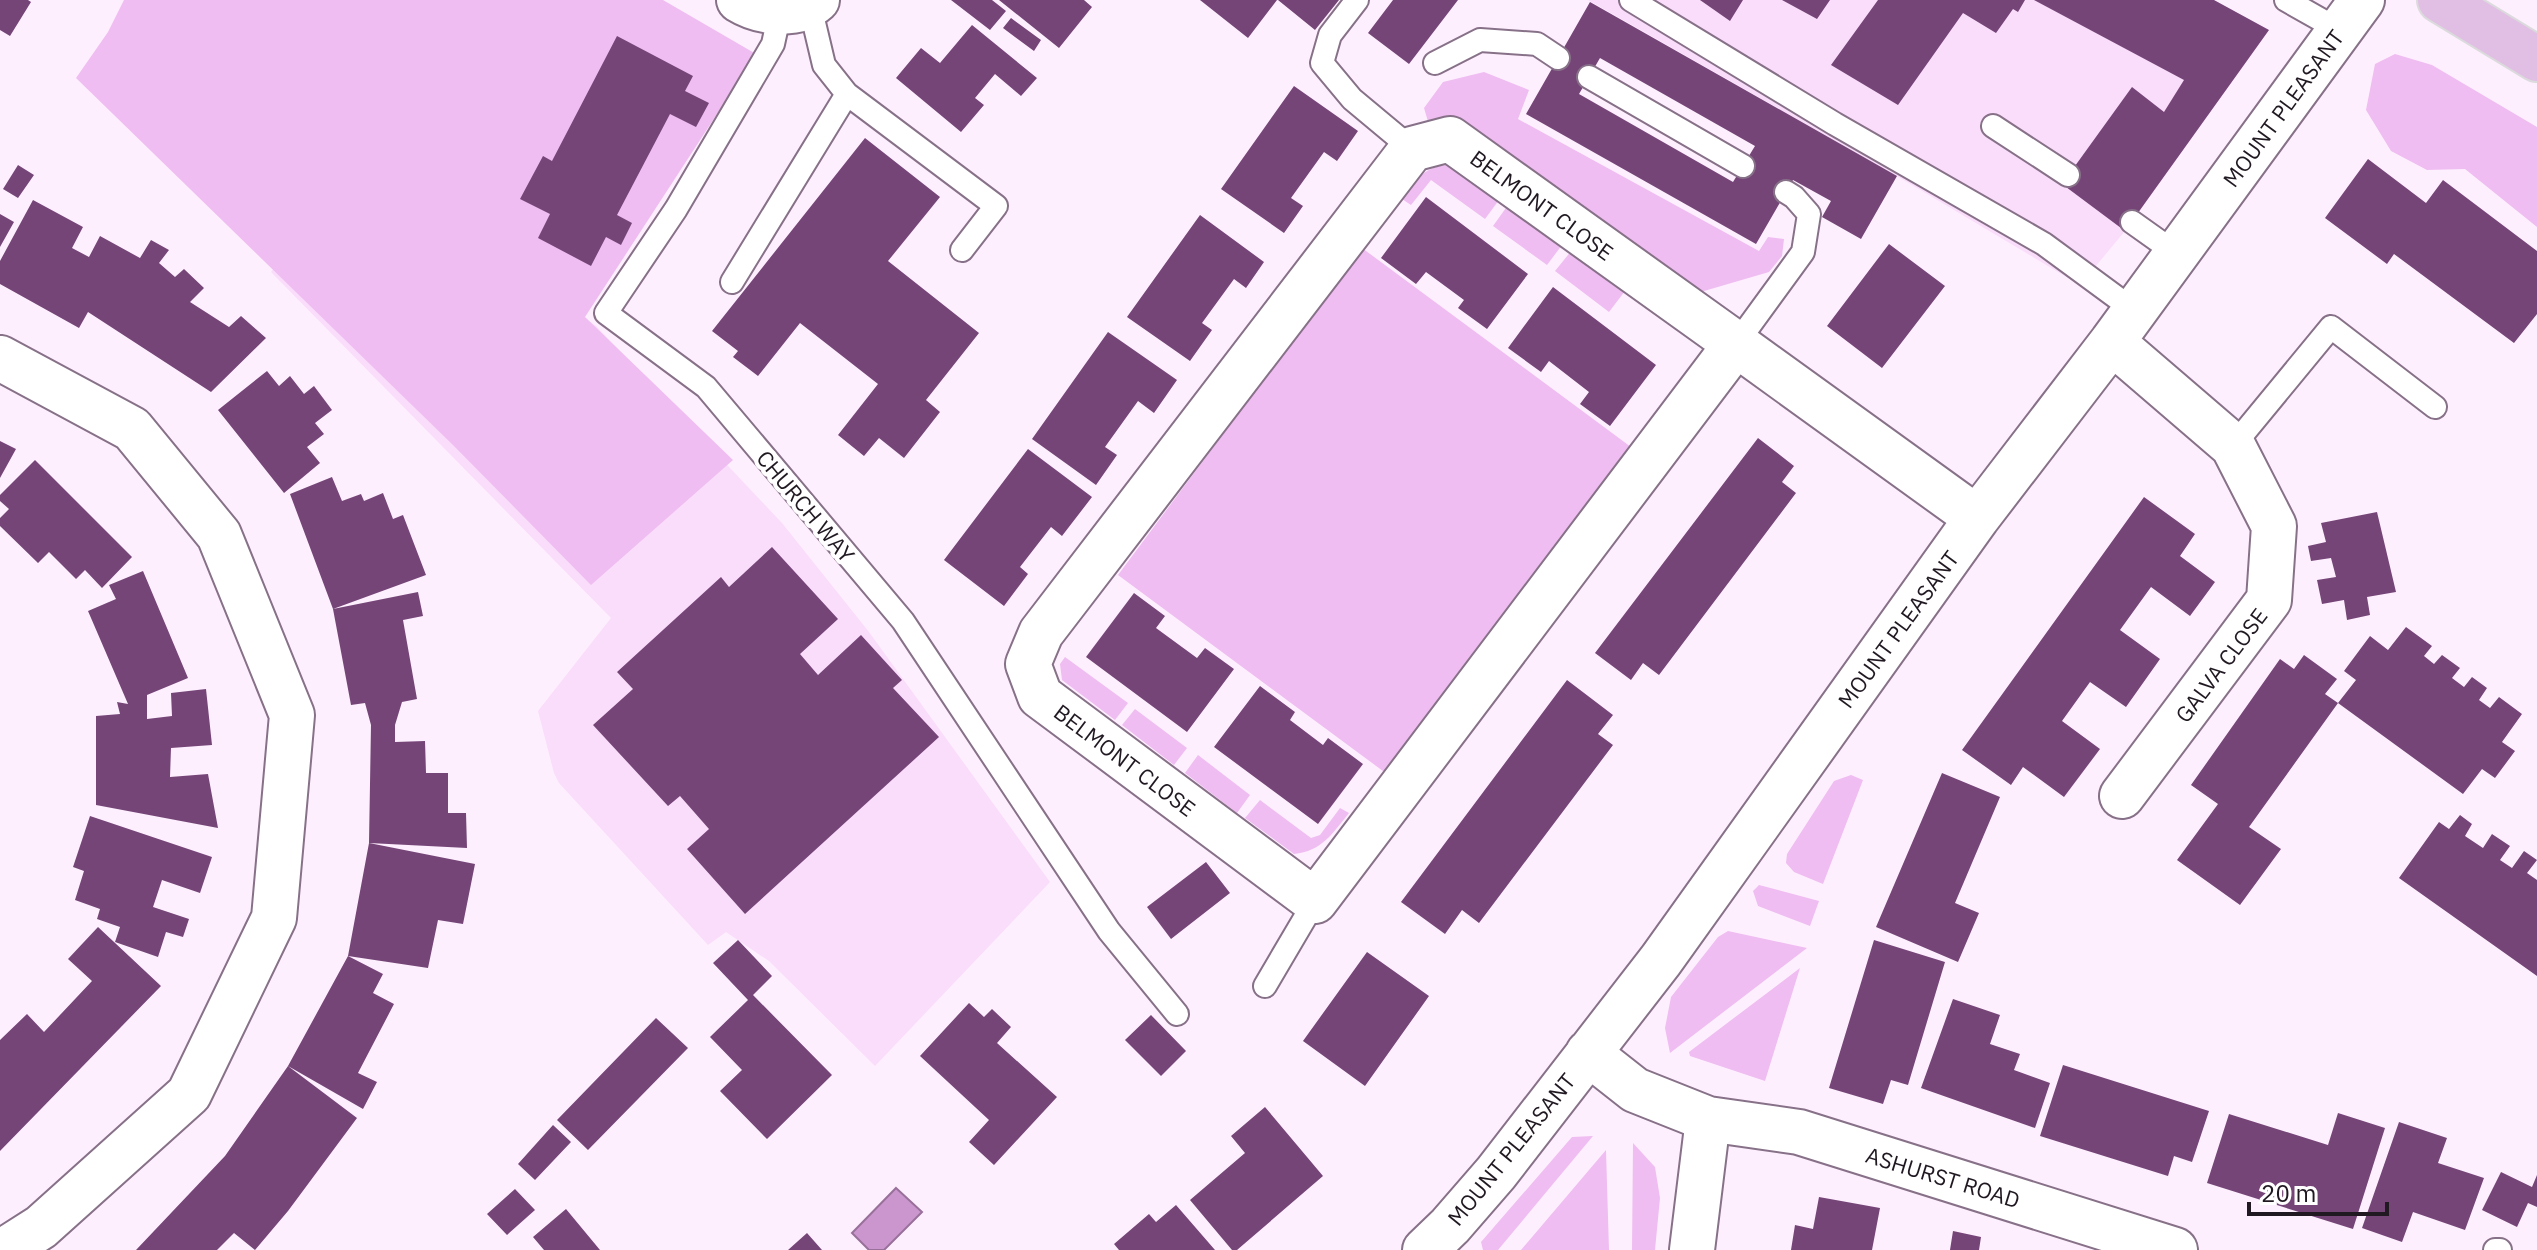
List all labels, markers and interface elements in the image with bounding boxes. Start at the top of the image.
street label: MOUNT PLEASANT [2216,23,2350,193]
street label: BELMONT CLOSE [1465,143,1619,267]
street label: CHURCH WAY [751,444,861,568]
street label: MOUNT PLEASANT [1831,544,1965,714]
street label: GALVA CLOSE [2168,602,2274,728]
street label: BELMONT CLOSE [1048,697,1202,823]
street label: MOUNT PLEASANT [1441,1067,1582,1231]
street label: ASHURST ROAD [1862,1140,2024,1214]
scale bar [2249,1166,2387,1216]
text: 20 m [2261,1177,2316,1209]

